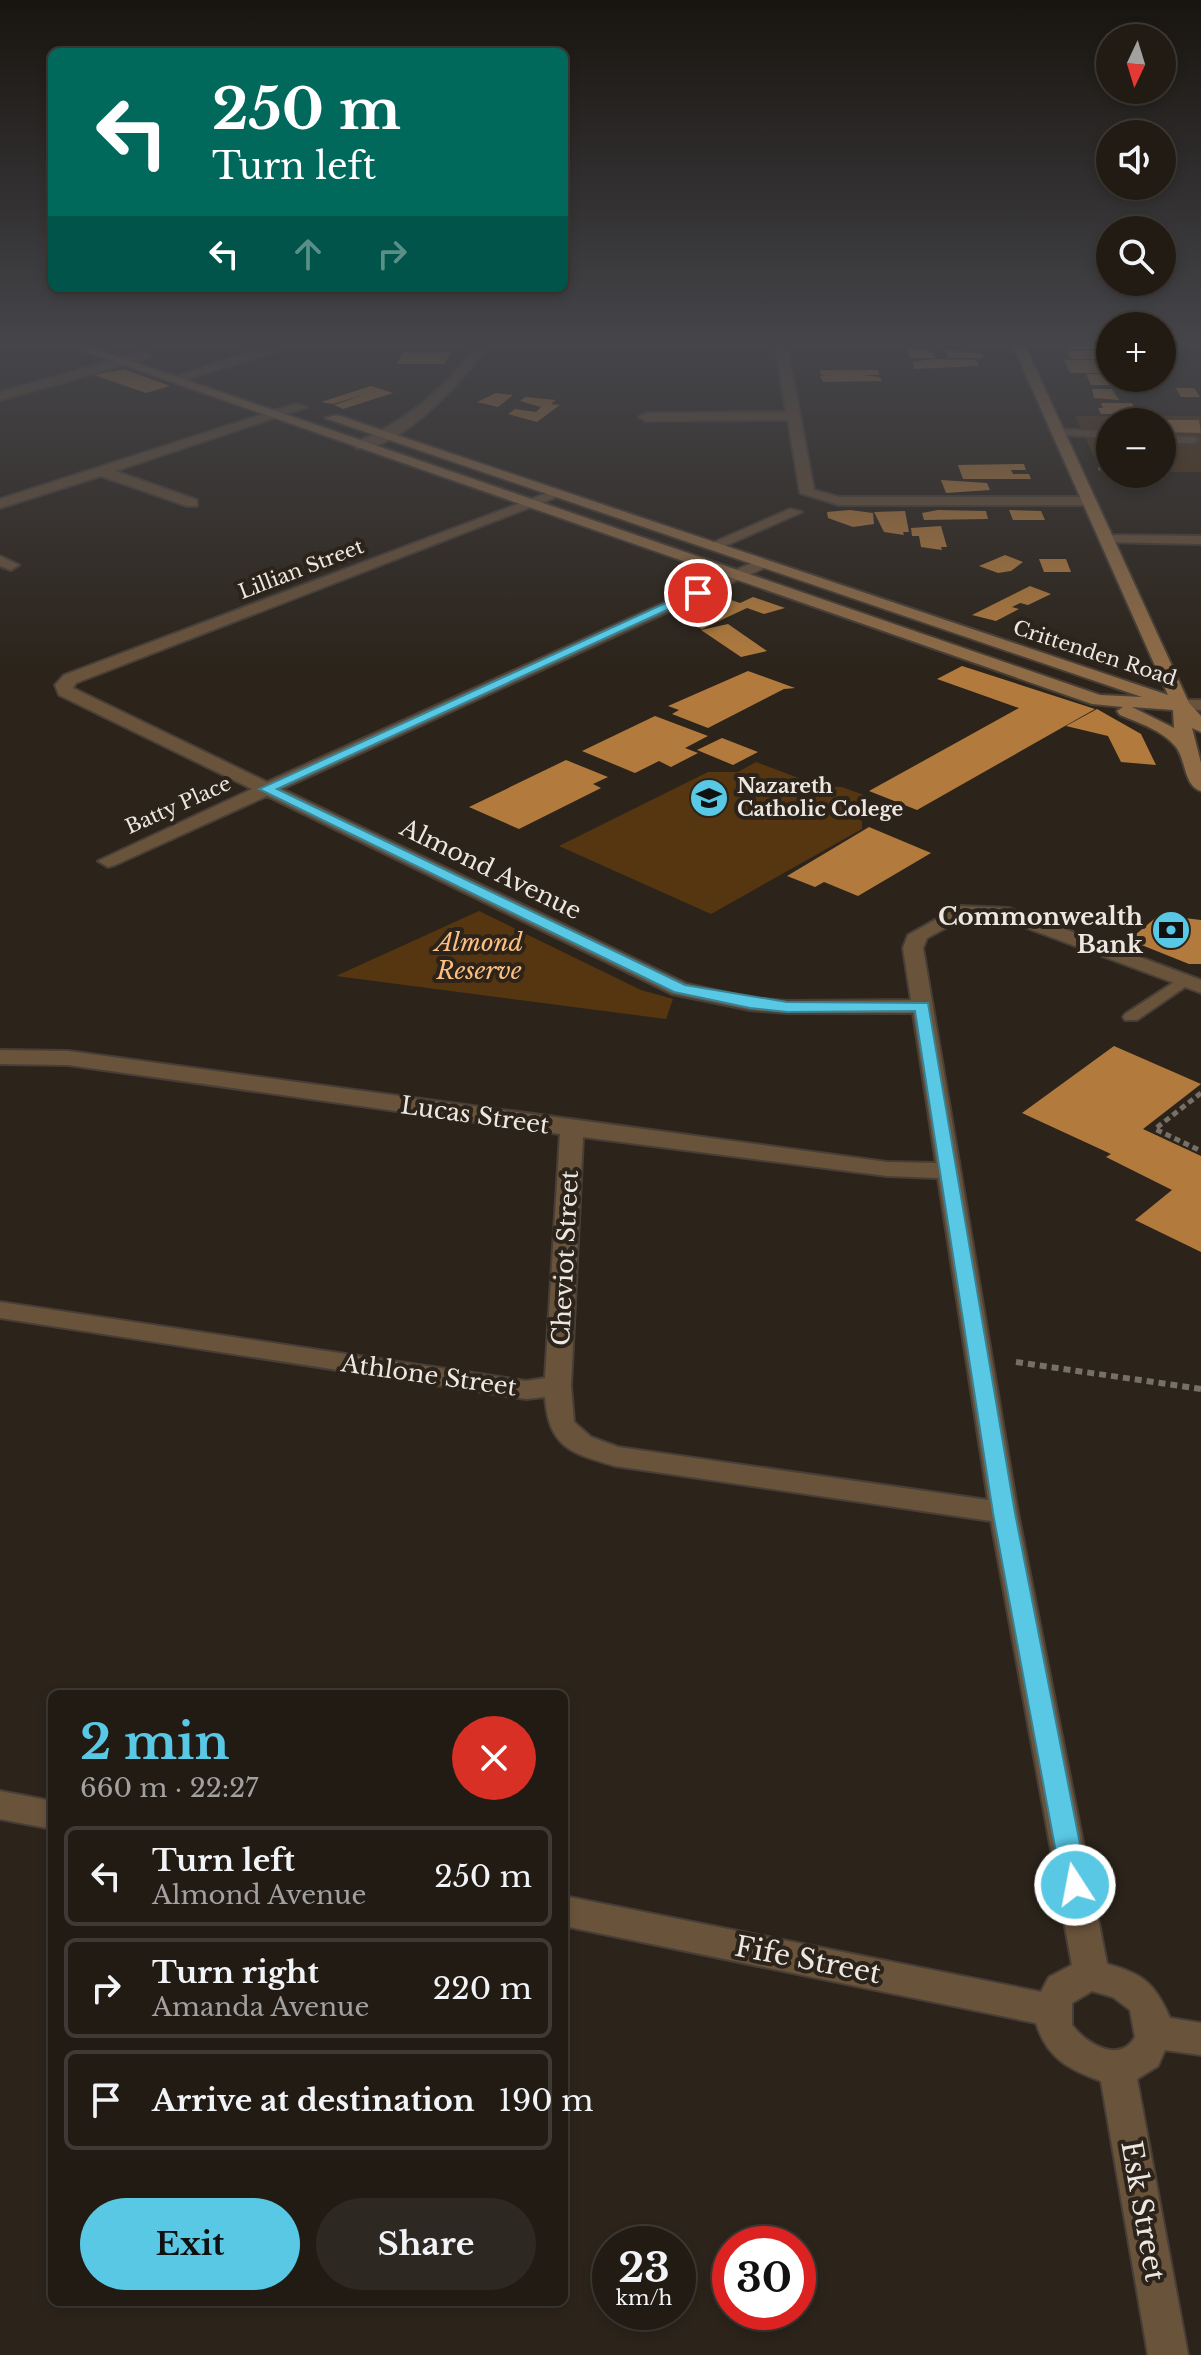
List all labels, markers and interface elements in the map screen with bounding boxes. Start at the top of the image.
north arrow [1096,24,1176,104]
map controls [1096,24,1176,488]
text: 250 m [212,75,401,144]
icon: left [80,80,184,184]
button: sound [1096,120,1176,200]
text: Turn left [212,144,376,189]
button: search [1096,216,1176,296]
icon: left [202,232,246,276]
icon: ahead [286,232,330,276]
icon: right [370,232,414,276]
button: + [1096,312,1176,392]
button: − [1096,408,1176,488]
street label: Lillian Street [235,534,367,604]
pin [664,559,732,627]
icon: arrive [676,571,720,615]
street label: Crittenden Road [1010,615,1180,691]
street label: Batty Place [122,771,234,839]
place label: Nazareth Catholic Colege [737,774,903,821]
school or university icon: Nazareth Catholic Colege [688,777,730,819]
street label: Almond Avenue [395,812,586,925]
place label: Commonwealth Bank [938,902,1144,959]
bank icon: Commonwealth Bank [1150,909,1192,951]
park label: Almond Reserve [432,928,524,985]
street label: Lucas Street [399,1090,551,1140]
street label: Cheviot Street [546,1169,584,1347]
street label: Athlone Street [338,1348,519,1402]
text: 2 min [80,1712,229,1772]
button: close [452,1716,536,1800]
text: 660 m · 22:27 [80,1772,258,1804]
text: Turn left [152,1842,295,1879]
position arrow [1033,1843,1117,1927]
icon: left [84,1854,128,1898]
text: 250 m [434,1858,532,1895]
text: Almond Avenue [152,1879,366,1911]
street label: Fife Street [732,1929,884,1991]
text: Turn right [152,1954,319,1991]
icon: right [84,1966,128,2010]
text: 220 m [433,1970,532,2007]
text: Amanda Avenue [152,1991,369,2023]
icon: arrive [84,2078,128,2122]
text: Arrive at destination [152,2082,475,2119]
text: 190 m [499,2082,593,2119]
street label: Esk Street [1113,2138,1173,2284]
button: Exit [80,2198,300,2290]
button: Share [316,2198,536,2290]
speed limit sign: 30 [712,2226,816,2330]
text: 23 [618,2243,670,2293]
text: km/h [616,2286,672,2310]

